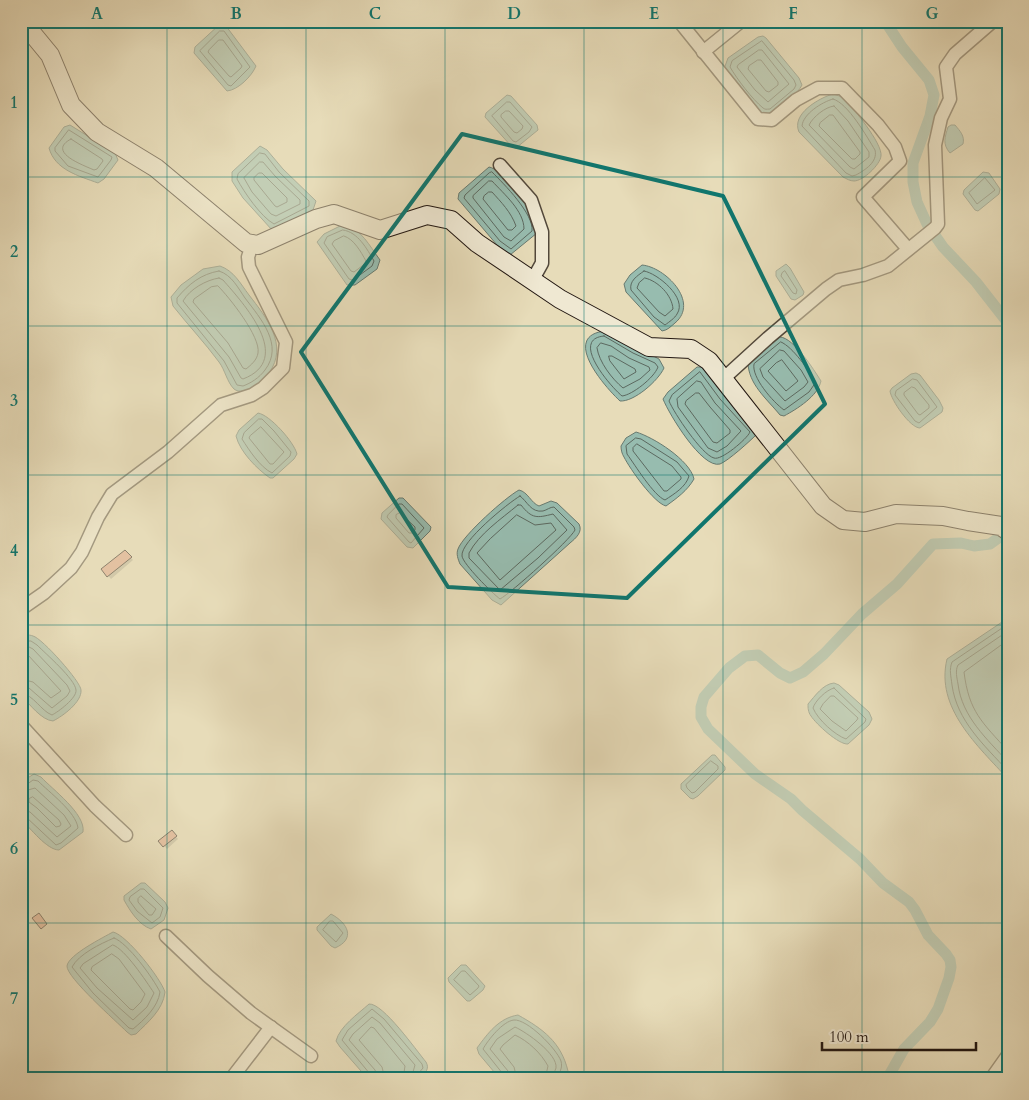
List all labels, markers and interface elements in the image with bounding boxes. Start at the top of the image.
text: A [91,3,103,25]
text: B [230,3,242,25]
text: C [369,3,381,25]
text: D [507,3,521,25]
text: E [649,3,659,25]
text: F [788,3,798,25]
text: G [925,3,939,25]
text: 1 [10,92,18,114]
text: 2 [10,241,18,263]
text: 3 [10,390,18,412]
text: 4 [10,540,18,562]
text: 5 [10,689,18,711]
text: 6 [10,838,18,860]
text: 7 [10,988,18,1010]
scale bar [822,1020,975,1052]
text: 100 m [829,1027,869,1047]

